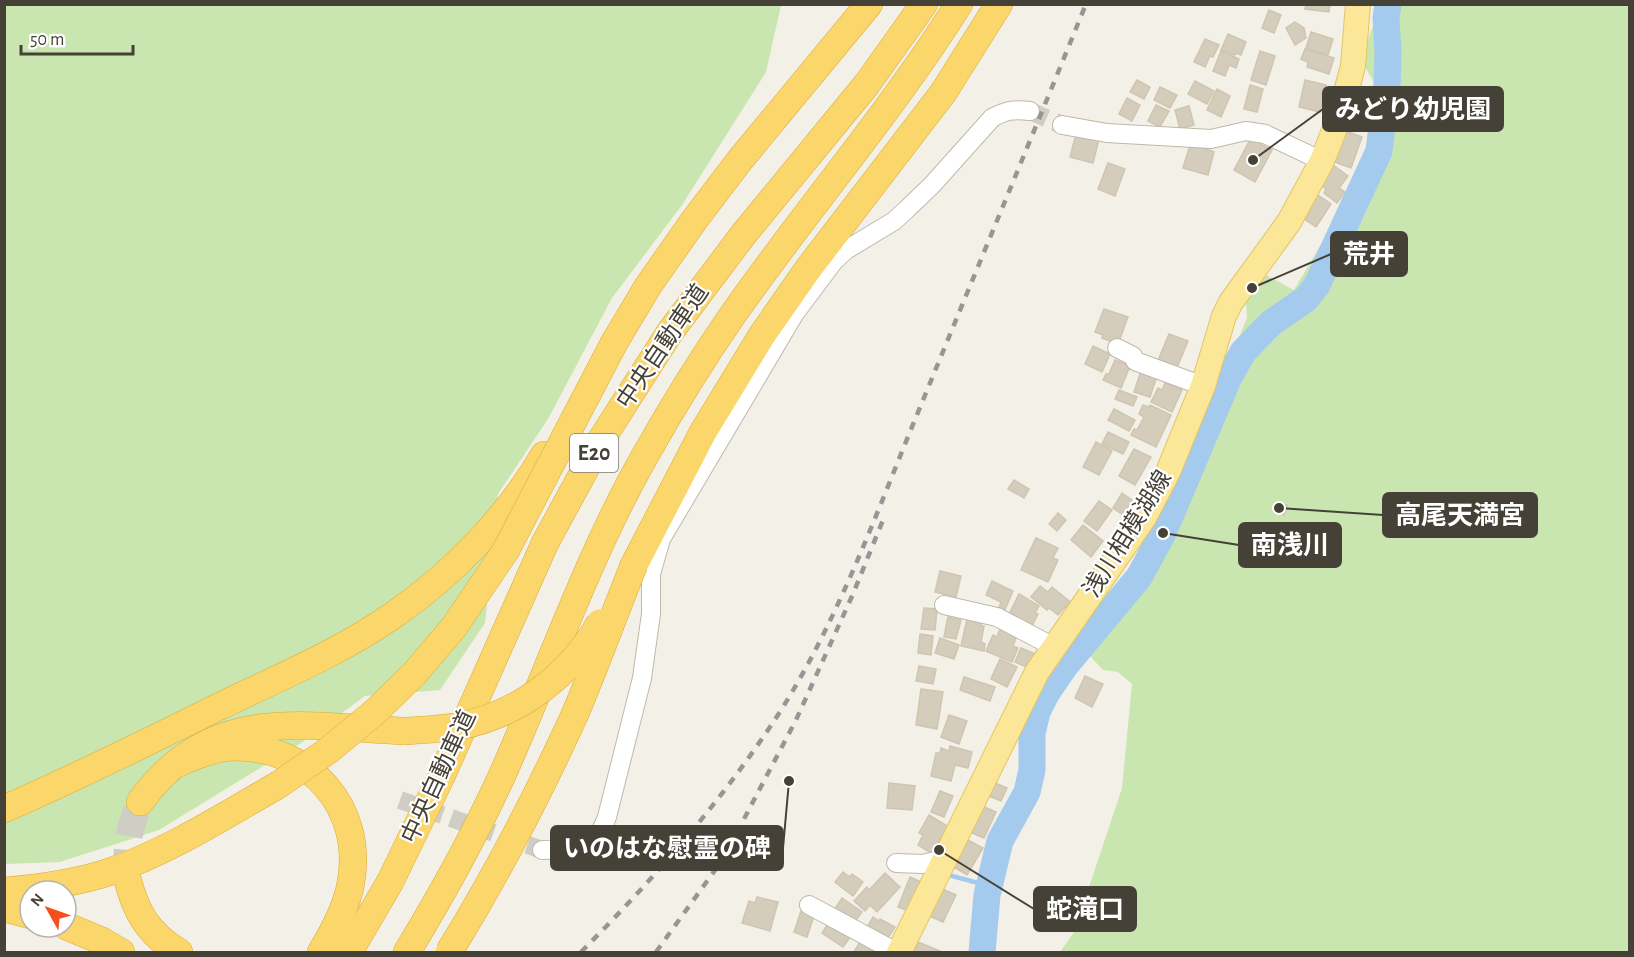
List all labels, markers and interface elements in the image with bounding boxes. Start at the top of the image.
scale bar [21,18,134,56]
text: 50 m [30,31,64,49]
callout: みどり幼児園 [1323,87,1503,131]
text: みどり幼児園 [1335,95,1491,123]
callout: 荒井 [1331,232,1407,276]
text: 荒井 [1343,240,1395,268]
street label: 中央自動車道 [611,279,713,413]
road number: E20 [570,434,618,472]
street label: 浅川相模湖線 [1078,466,1176,601]
callout: 高尾天満宮 [1383,493,1537,537]
text: 高尾天満宮 [1395,501,1525,529]
callout: 南浅川 [1239,523,1341,567]
text: 南浅川 [1251,531,1329,559]
street label: 中央自動車道 [396,706,480,847]
callout: いのはな慰霊の碑 [551,826,783,870]
text: いのはな慰霊の碑 [563,834,771,862]
north arrow [18,879,78,939]
callout: 蛇滝口 [1034,887,1136,931]
text: N [28,891,47,909]
text: 蛇滝口 [1046,895,1124,923]

